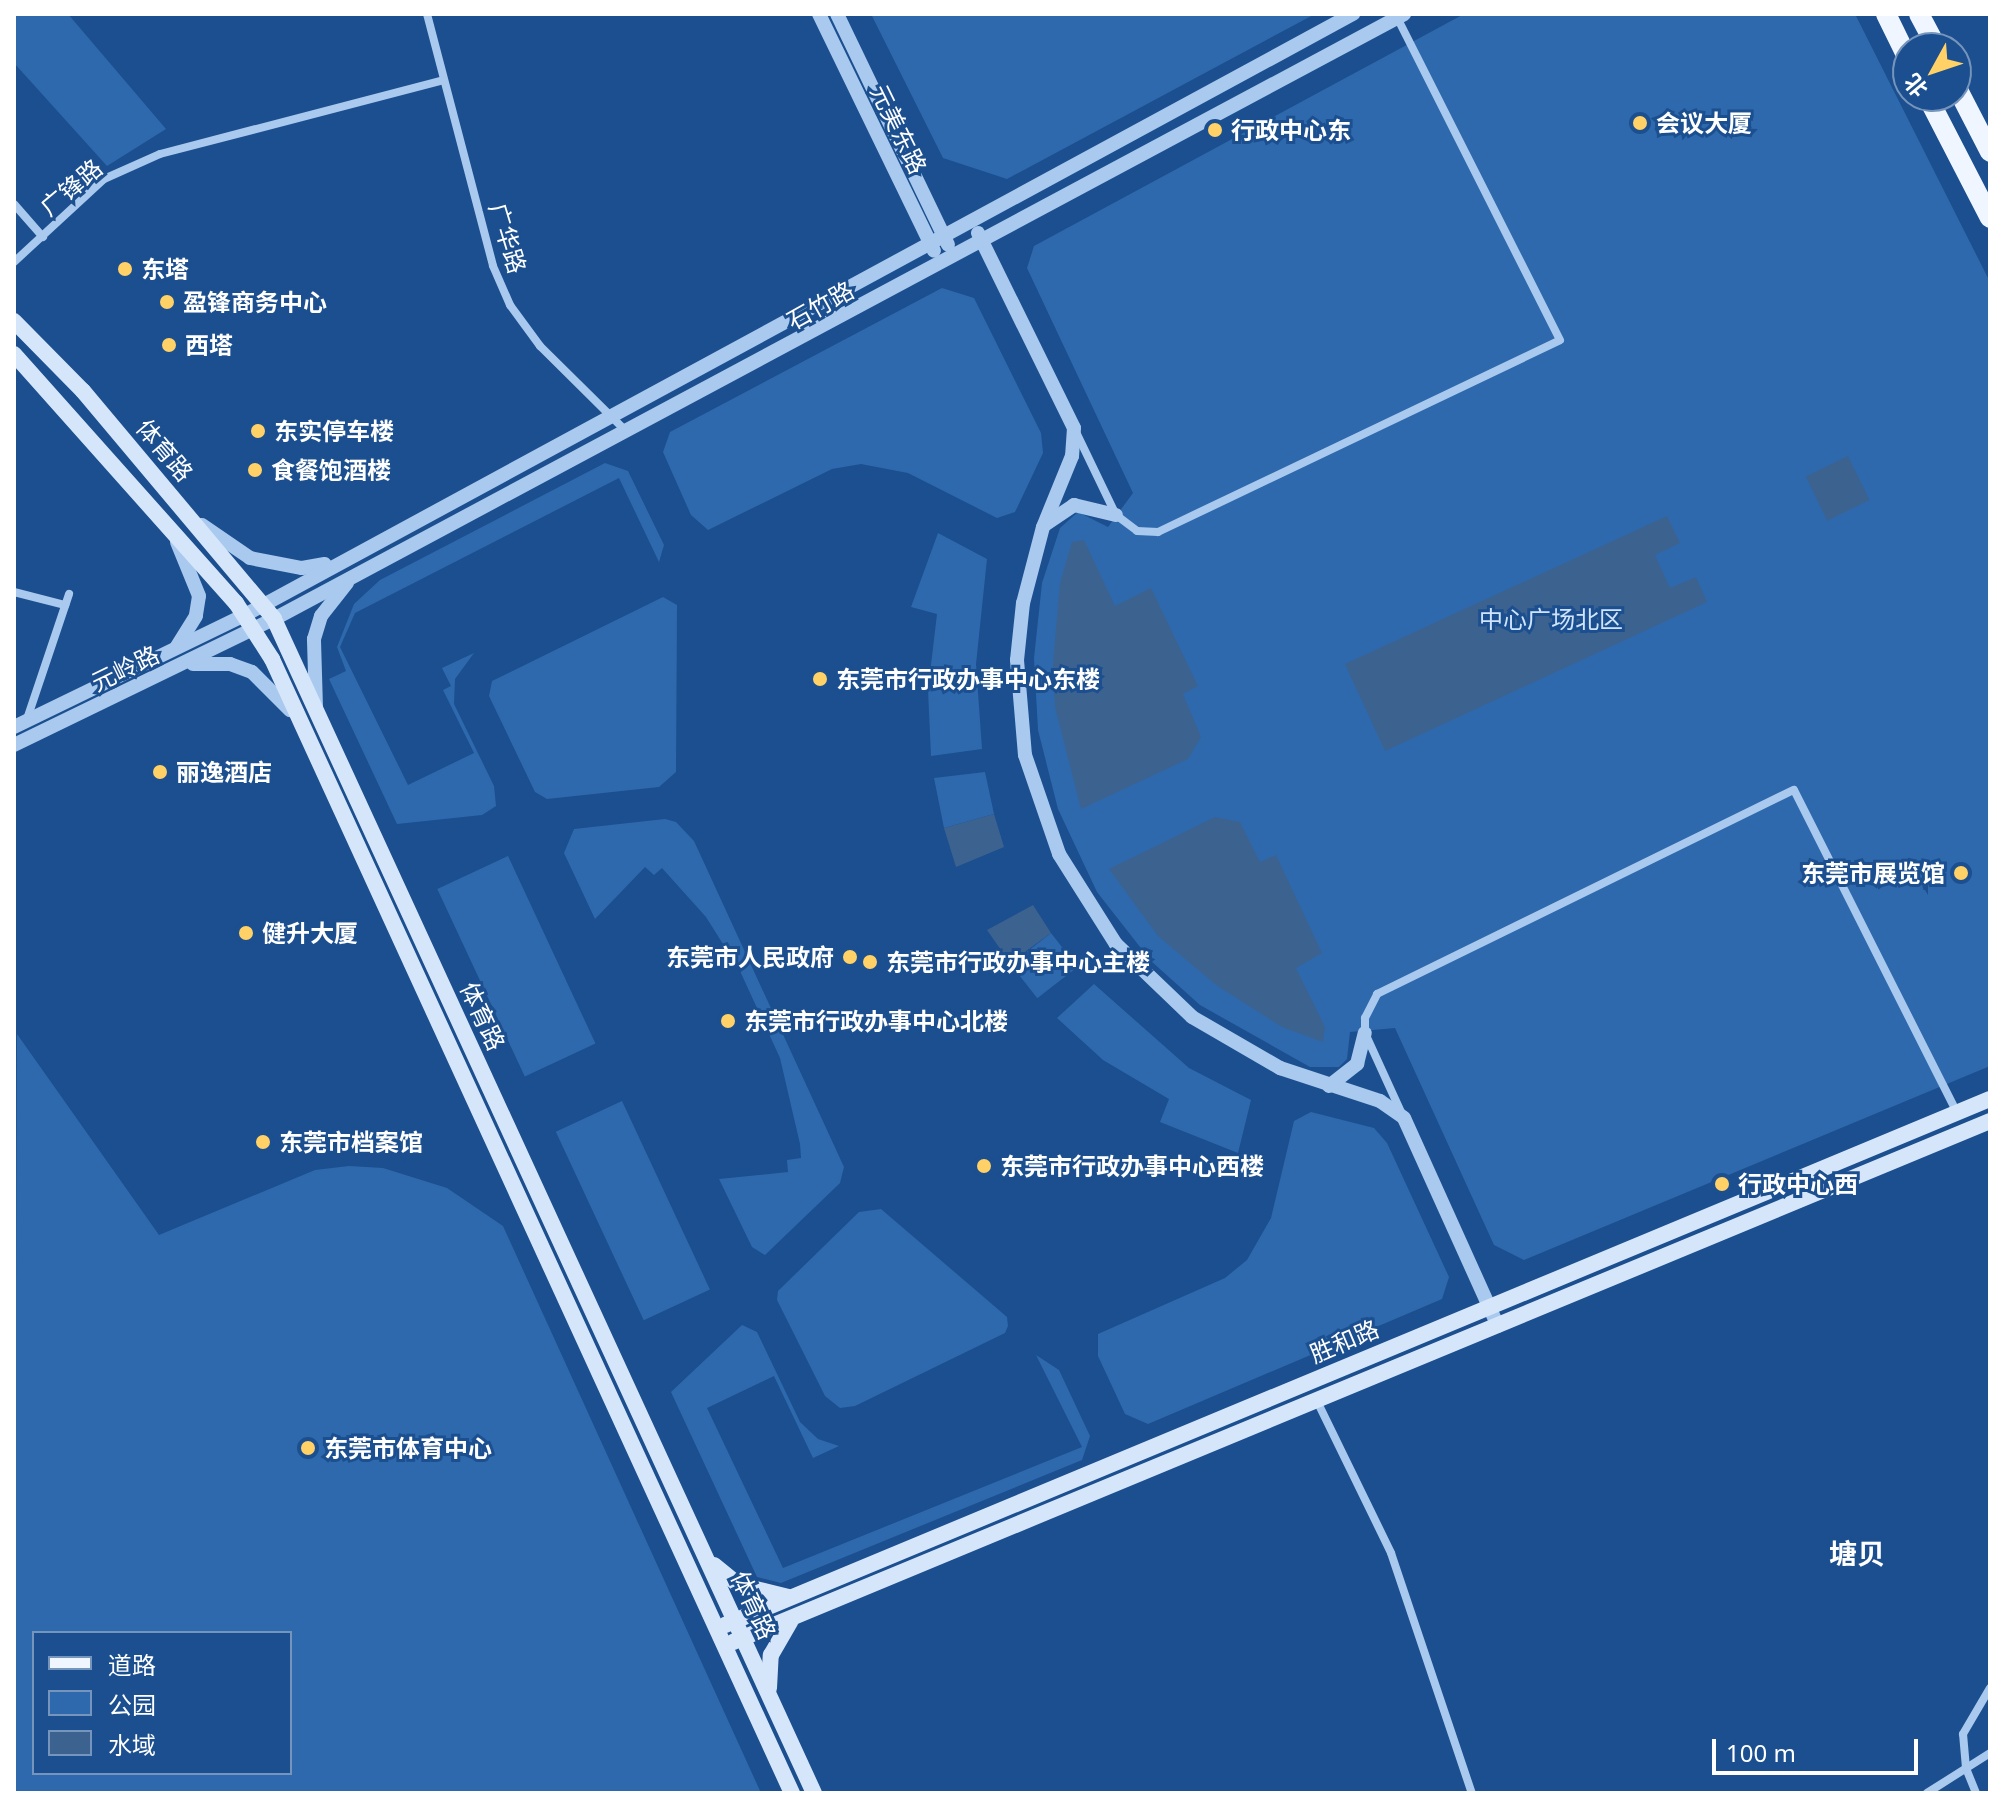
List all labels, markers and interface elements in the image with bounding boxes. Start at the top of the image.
north arrow [1892,32,1972,112]
text: 北 [1897,68,1934,104]
street label: 元美东路 [865,80,933,178]
place label: 会议大厦 [1656,109,1752,137]
marker: 会议大厦 [1631,114,1649,132]
place label: 行政中心东 [1231,116,1351,144]
marker: 行政中心东 [1206,121,1224,139]
street label: 广锋路 [34,153,108,221]
street label: 广华路 [484,199,532,277]
place label: 东塔 [141,255,189,283]
marker: 东塔 [116,260,134,278]
street label: 石竹路 [782,275,858,335]
place label: 盈锋商务中心 [183,288,327,316]
marker: 盈锋商务中心 [158,293,176,311]
place label: 西塔 [185,331,233,359]
marker: 西塔 [160,336,178,354]
street label: 体育路 [131,413,199,487]
place label: 东实停车楼 [274,417,394,445]
marker: 东实停车楼 [249,422,267,440]
place label: 食餐饱酒楼 [271,456,391,484]
marker: 食餐饱酒楼 [246,461,264,479]
park label: 中心广场北区 [1479,605,1623,633]
street label: 元岭路 [86,639,164,697]
place label: 东莞市行政办事中心东楼 [836,665,1100,693]
marker: 东莞市行政办事中心东楼 [811,670,829,688]
place label: 丽逸酒店 [176,758,272,786]
marker: 丽逸酒店 [151,763,169,781]
place label: 东莞市展览馆 [1801,859,1945,887]
marker: 东莞市展览馆 [1952,864,1970,882]
place label: 健升大厦 [262,919,358,947]
marker: 健升大厦 [237,924,255,942]
place label: 东莞市人民政府 [666,943,834,971]
marker: 东莞市人民政府 [841,948,859,966]
place label: 东莞市行政办事中心主楼 [886,948,1150,976]
marker: 东莞市行政办事中心主楼 [861,953,879,971]
street label: 体育路 [455,977,511,1055]
place label: 东莞市行政办事中心北楼 [744,1007,1008,1035]
marker: 东莞市行政办事中心北楼 [719,1012,737,1030]
place label: 东莞市档案馆 [279,1128,423,1156]
marker: 东莞市档案馆 [254,1133,272,1151]
place label: 东莞市行政办事中心西楼 [1000,1152,1264,1180]
marker: 东莞市行政办事中心西楼 [975,1157,993,1175]
place label: 行政中心西 [1738,1170,1858,1198]
marker: 行政中心西 [1713,1175,1731,1193]
street label: 胜和路 [1305,1314,1383,1368]
place label: 东莞市体育中心 [324,1434,492,1462]
marker: 东莞市体育中心 [299,1439,317,1457]
district label: 塘贝 [1829,1536,1885,1570]
street label: 体育路 [726,1566,782,1644]
legend [32,1631,292,1775]
text: 道路 [108,1648,156,1681]
text: 公园 [108,1688,156,1721]
scale bar [1716,1723,1922,1773]
text: 水域 [108,1728,156,1761]
text: 100 m [1726,1736,1796,1769]

